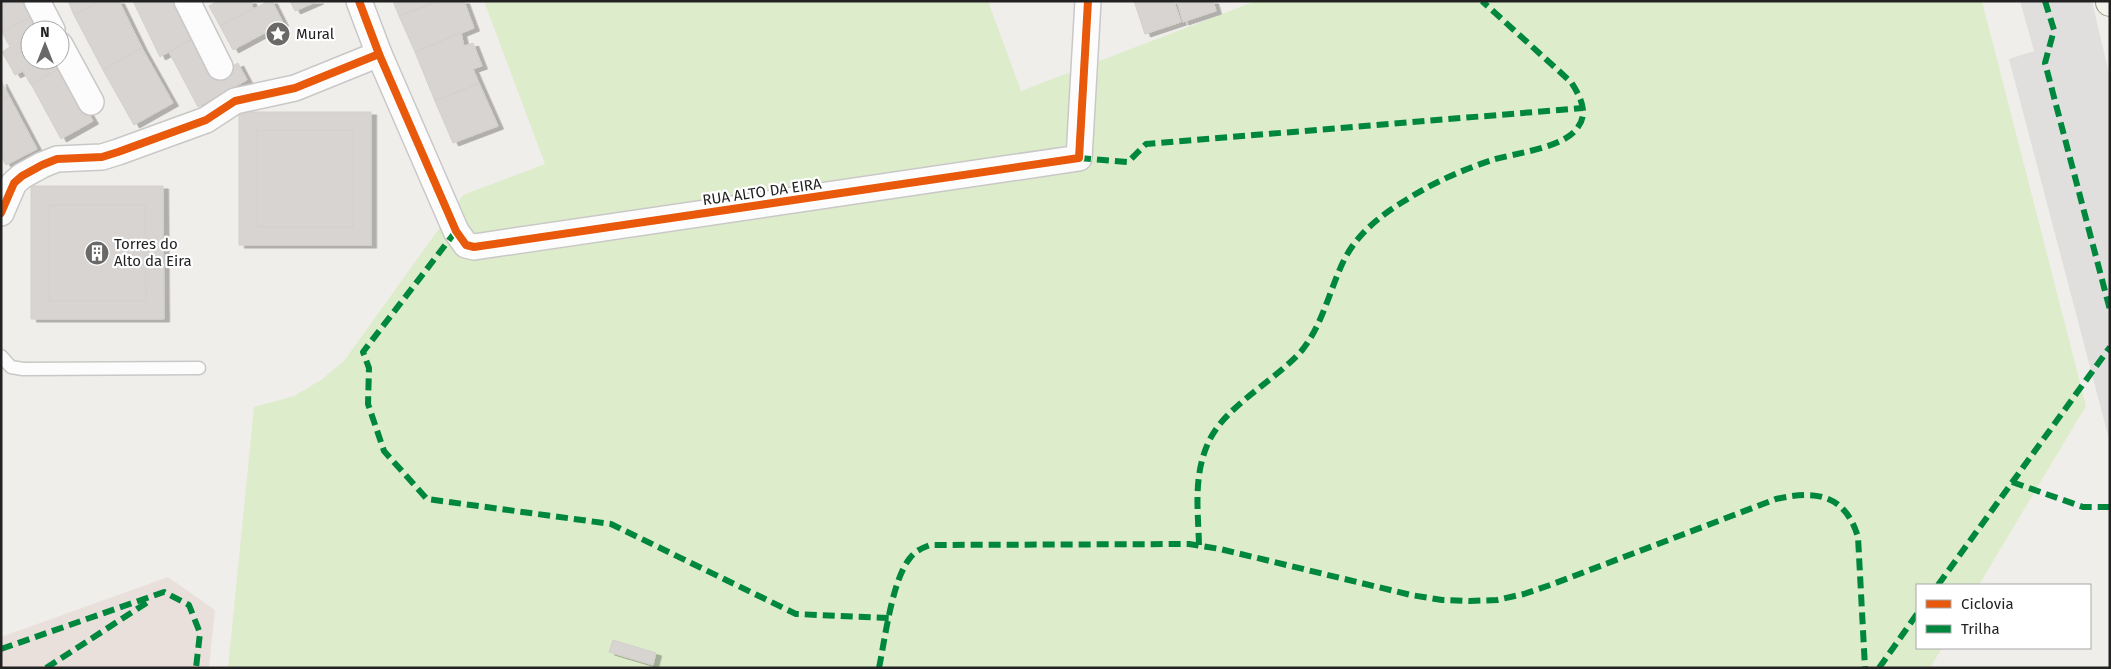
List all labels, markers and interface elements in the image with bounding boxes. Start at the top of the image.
north arrow [20,20,70,70]
place icon: Mural [265,21,291,47]
text: N [40,24,50,41]
place label: Mural [296,25,335,43]
street label: RUA ALTO DA EIRA [701,175,823,209]
place label: Torres do Alto da Eira [114,235,192,270]
building icon: Torres do Alto da Eira [84,240,110,266]
legend [1916,584,2091,649]
text: Ciclovia [1961,595,2014,613]
text: Trilha [1961,620,2000,638]

